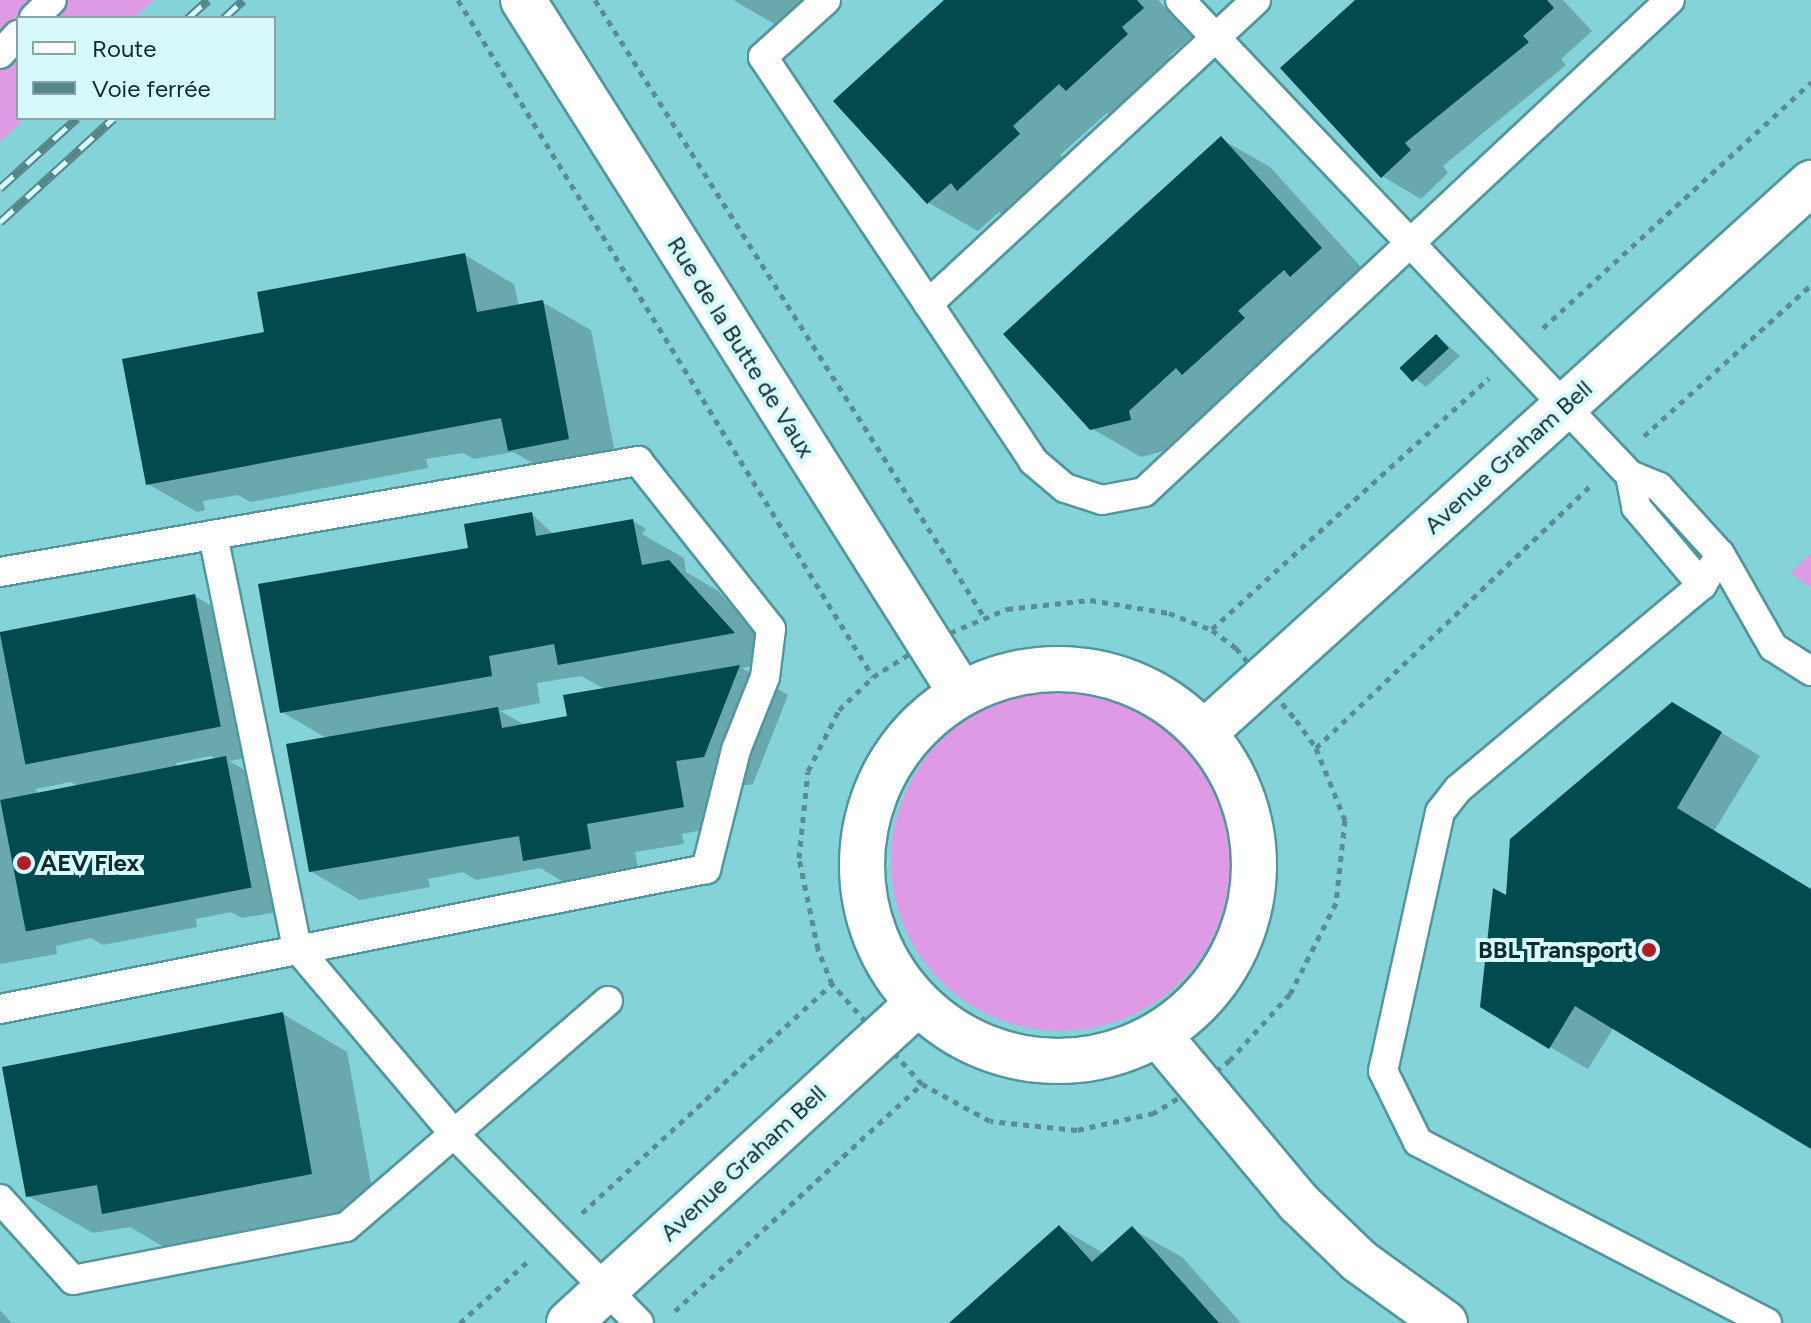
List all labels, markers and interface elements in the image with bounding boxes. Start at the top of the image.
legend [16,16,276,120]
text: Route [92,34,156,63]
text: Voie ferrée [92,74,211,103]
street label: Rue de la Butte de Vaux [661,231,821,463]
street label: Avenue Graham Bell [1418,374,1598,540]
place label: AEV Flex [40,849,139,877]
marker: AEV Flex [15,854,33,872]
place label: BBL Transport [1478,936,1633,964]
marker: BBL Transport [1640,941,1658,959]
street label: Avenue Graham Bell [654,1079,832,1247]

